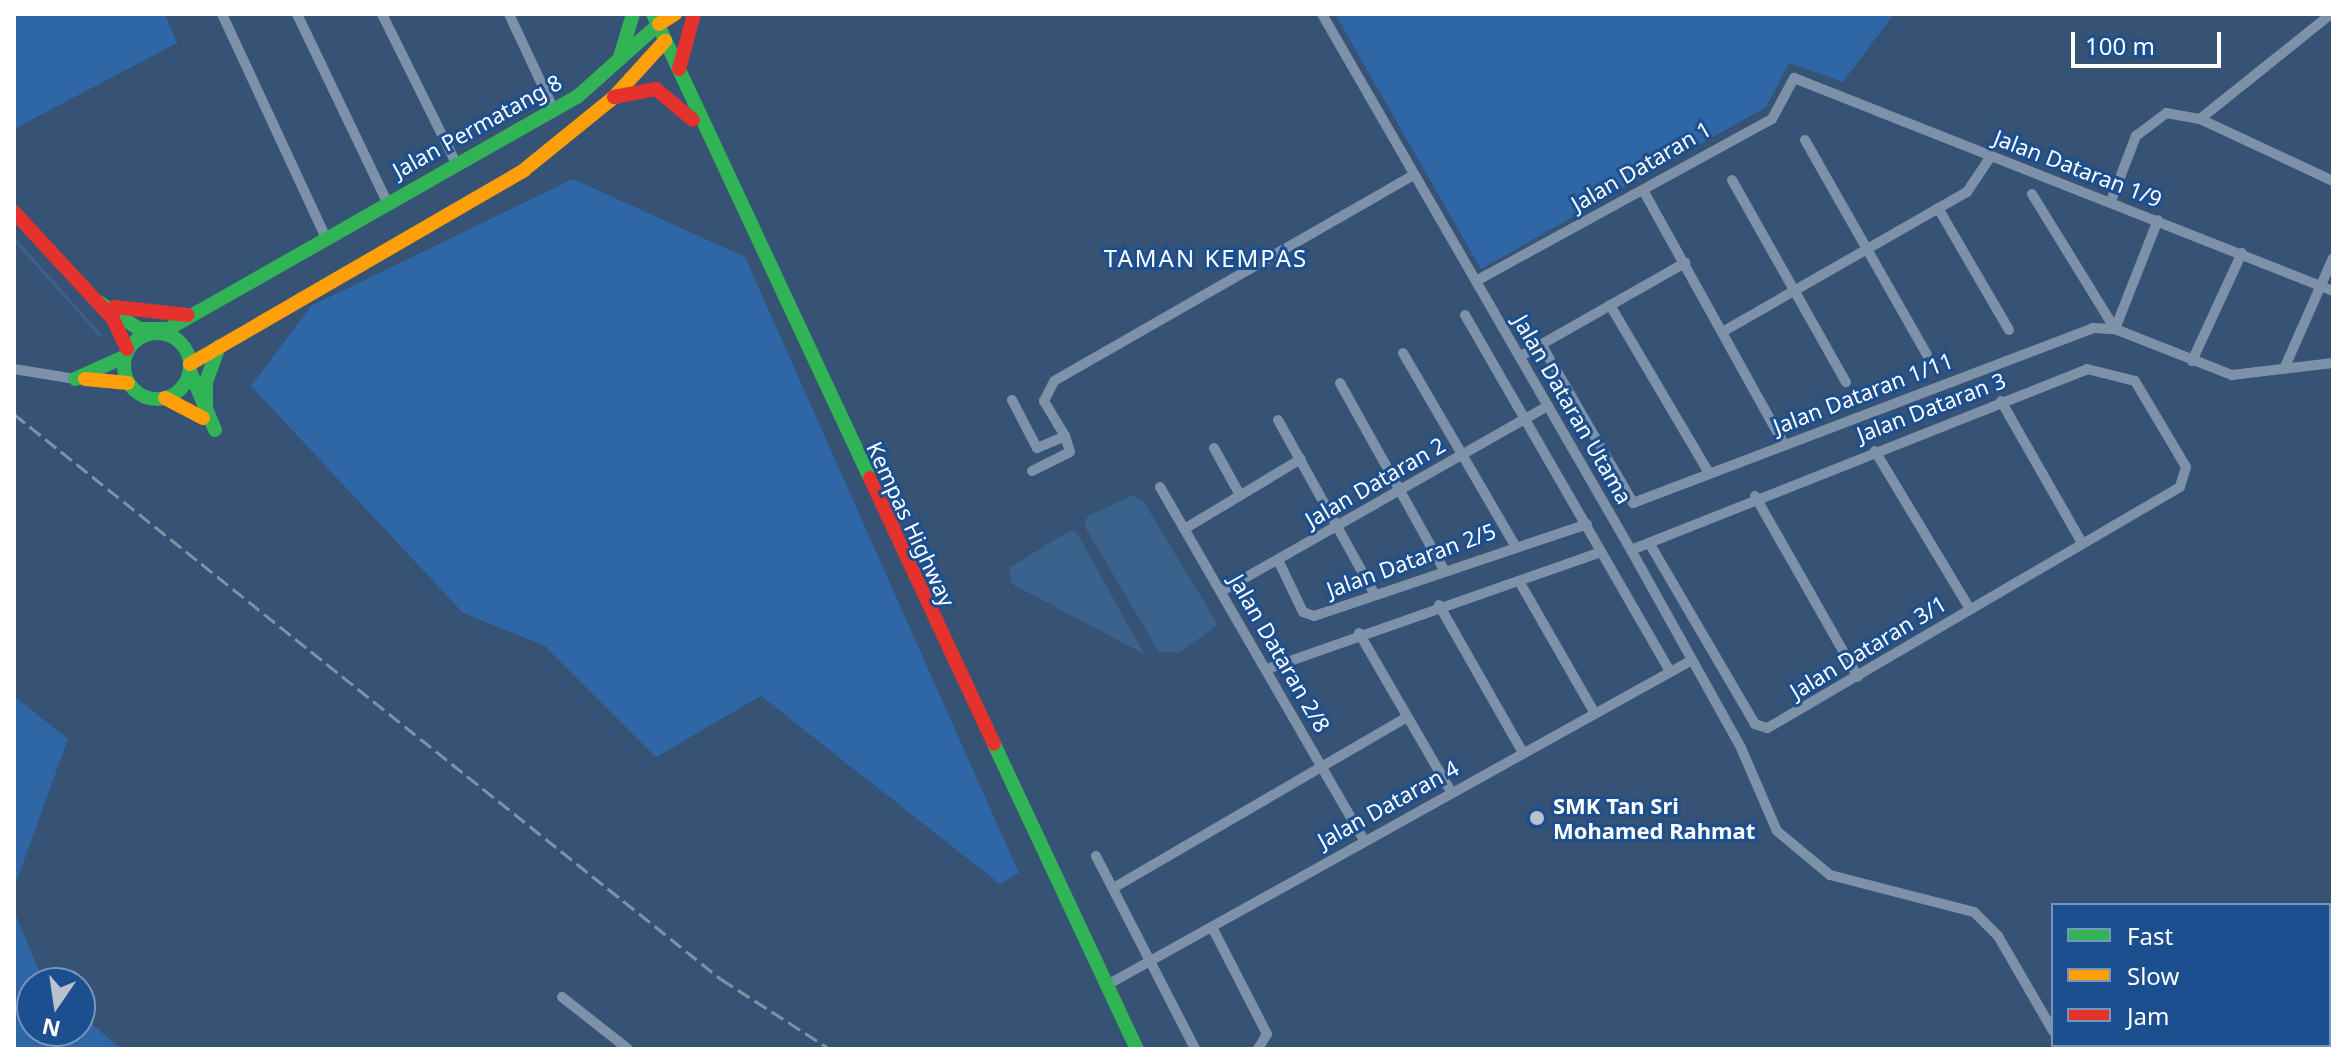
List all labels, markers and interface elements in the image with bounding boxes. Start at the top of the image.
scale bar [2075,16,2225,66]
text: 100 m [2085,29,2155,62]
street label: Jalan Permatang 8 [388,69,566,183]
street label: Jalan Dataran 1 [1566,115,1716,217]
street label: Jalan Dataran 1/9 [1990,124,2166,212]
district label: TAMAN KEMPAS [1104,244,1308,272]
street label: Jalan Dataran Utama [1508,310,1638,508]
street label: Jalan Dataran 1/11 [1769,347,1957,439]
street label: Jalan Dataran 3 [1853,366,2009,448]
street label: Jalan Dataran 2 [1300,431,1450,533]
street label: Kempas Highway [861,437,961,611]
street label: Jalan Dataran 2/5 [1323,517,1499,603]
street label: Jalan Dataran 2/8 [1224,569,1336,737]
street label: Jalan Dataran 3/1 [1785,590,1951,704]
street label: Jalan Dataran 4 [1313,754,1463,854]
place label: SMK Tan Sri Mohamed Rahmat [1553,792,1755,844]
marker: SMK Tan Sri Mohamed Rahmat [1528,809,1546,827]
legend [2051,903,2331,1047]
text: Fast [2127,919,2173,952]
text: Slow [2127,959,2179,992]
north arrow [16,967,96,1047]
text: Jam [2127,999,2169,1032]
text: N [39,1012,63,1045]

